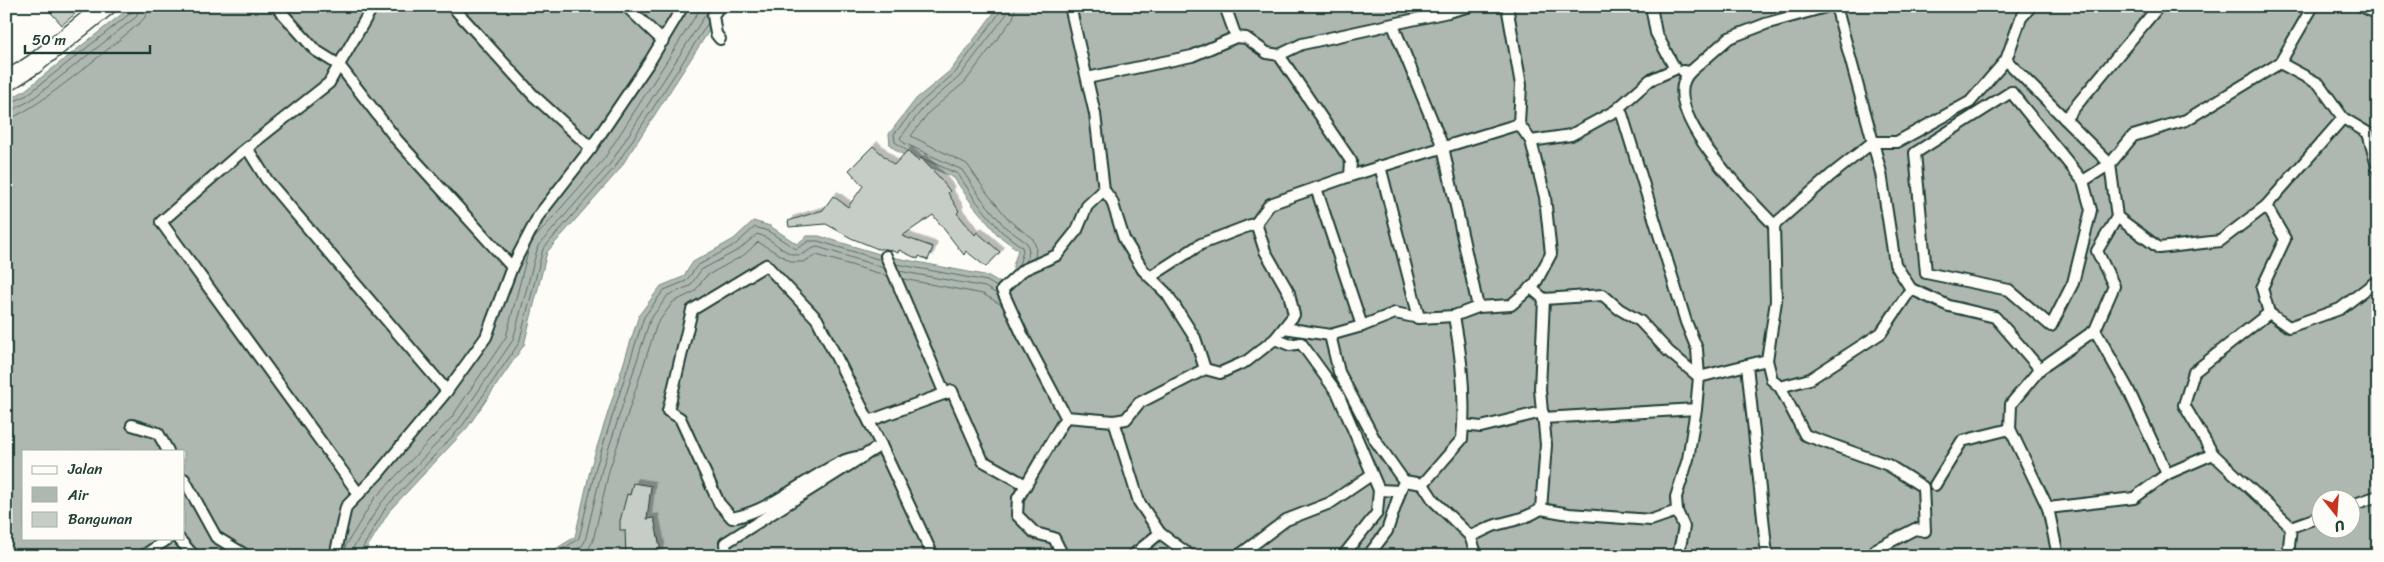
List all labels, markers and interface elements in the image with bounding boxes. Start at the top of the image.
scale bar [25,22,150,54]
text: 50 m [32,27,67,53]
legend [22,450,185,540]
text: Jalan [67,456,102,482]
text: Air [67,482,89,508]
north arrow [2312,490,2362,540]
text: Bangunan [68,506,132,532]
text: U [2331,513,2348,539]

